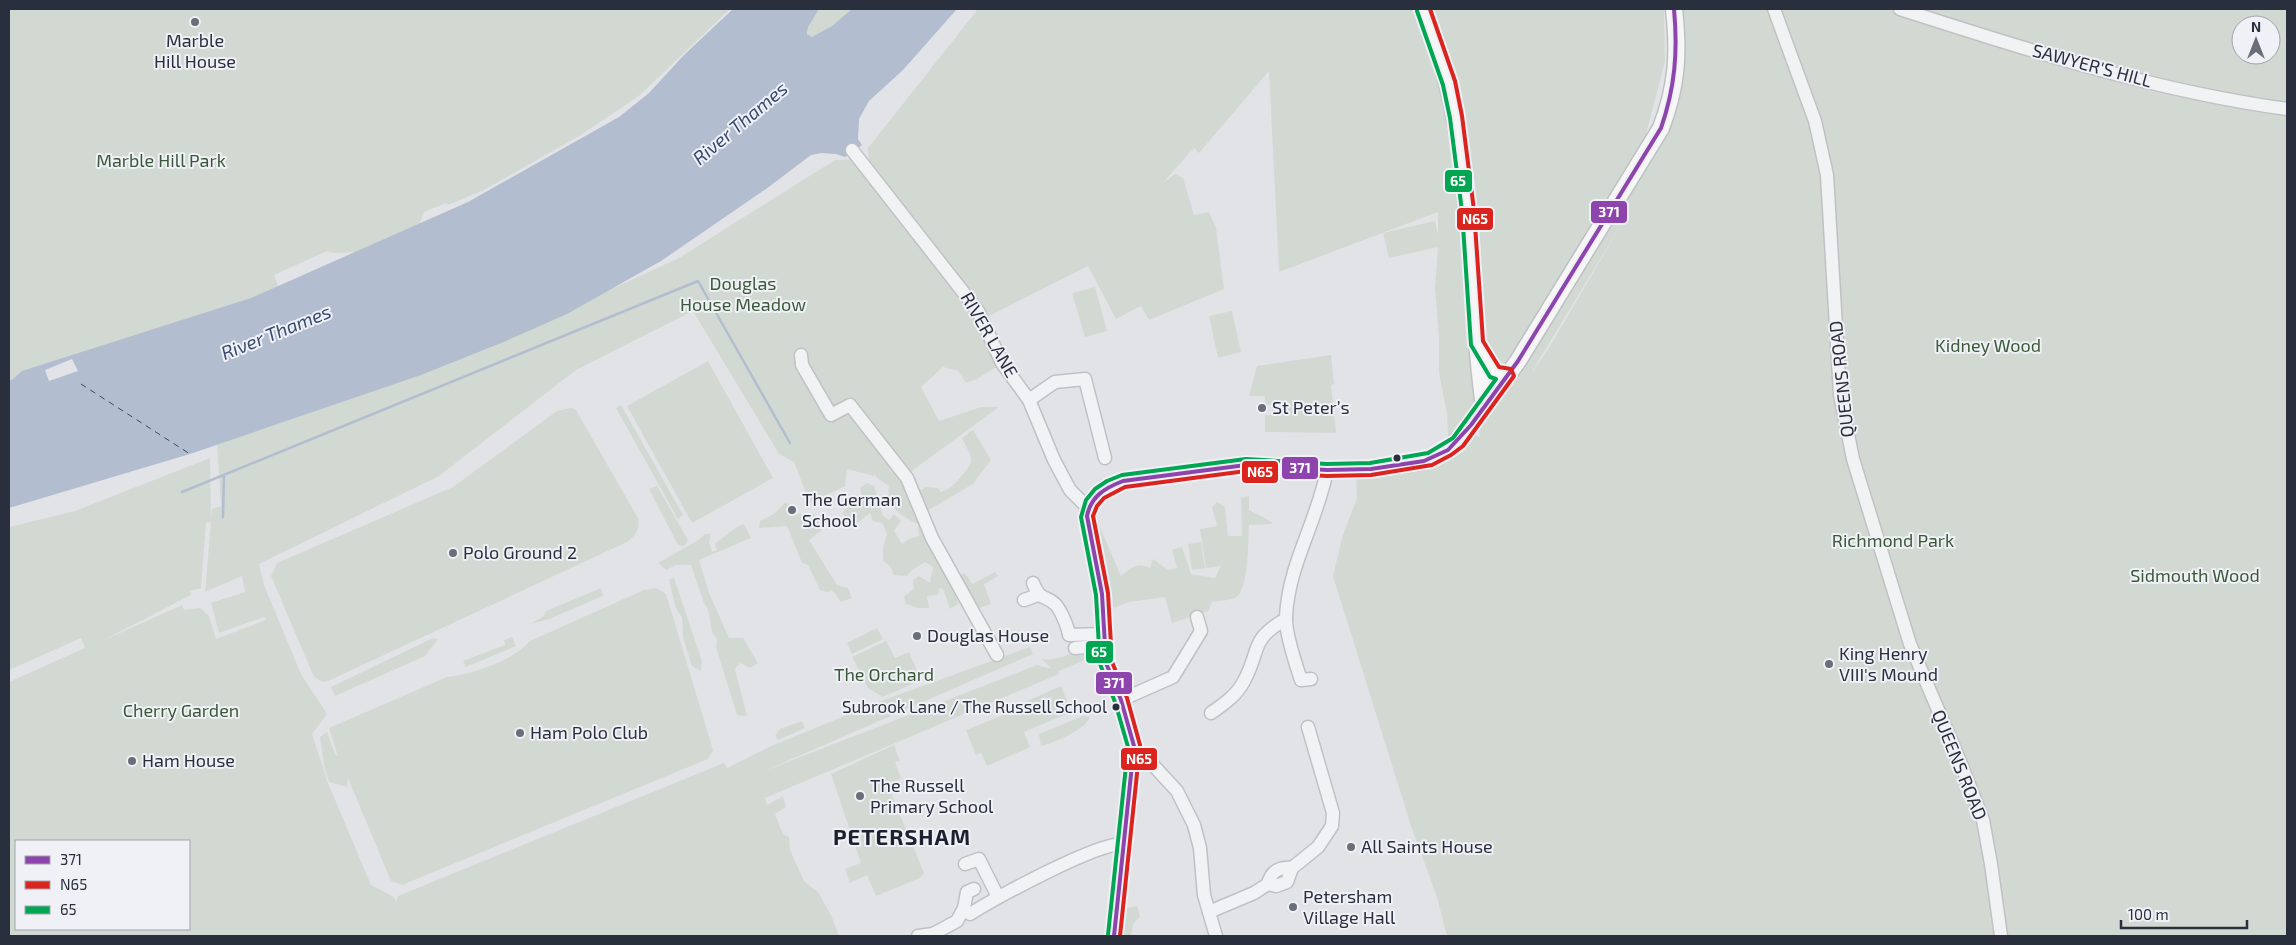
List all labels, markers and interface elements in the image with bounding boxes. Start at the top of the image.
north arrow [2231,15,2281,65]
marker: Marble Hill House [189,16,201,28]
text: N [2251,18,2261,35]
place label: Marble Hill House [154,29,236,72]
street label: SAWYER'S HILL [2030,39,2154,92]
water label: River Thames [688,76,792,169]
park label: Marble Hill Park [96,149,226,171]
line badge: 65 [1444,169,1473,193]
text: 65 [1450,172,1466,189]
line badge: 371 [1590,200,1628,224]
text: 371 [1598,203,1620,220]
line badge: N65 [1456,207,1494,231]
text: N65 [1462,210,1488,227]
park label: Douglas House Meadow [680,272,806,315]
street label: RIVER LANE [957,288,1023,381]
water label: River Thames [217,299,334,364]
street label: QUEENS ROAD [1824,320,1858,439]
park label: Kidney Wood [1935,334,2041,356]
place label: St Peter’s [1272,396,1350,418]
marker: St Peter’s [1256,402,1268,414]
unlabelled marker [1392,453,1402,463]
line badge: 371 [1281,456,1319,480]
text: 371 [1289,459,1311,476]
line badge: N65 [1241,460,1279,484]
text: N65 [1247,463,1273,480]
place label: The German School [802,488,901,531]
marker: The German School [786,504,798,516]
park label: Richmond Park [1832,529,1954,551]
place label: Polo Ground 2 [463,541,577,563]
marker: Polo Ground 2 [447,547,459,559]
park label: Sidmouth Wood [2130,564,2260,586]
place label: Douglas House [927,624,1049,646]
marker: Douglas House [911,630,923,642]
line badge: 65 [1085,640,1114,664]
place label: King Henry VIII's Mound [1839,642,1938,685]
text: 65 [1091,643,1107,660]
marker: King Henry VIII's Mound [1823,658,1835,670]
park label: The Orchard [834,663,934,685]
line badge: 371 [1095,671,1133,695]
text: 371 [1103,674,1125,691]
place label: Subrook Lane / The Russell School [842,696,1107,716]
park label: Cherry Garden [123,699,239,721]
marker: Subrook Lane / The Russell School [1111,702,1121,712]
street label: QUEENS ROAD [1928,706,1992,823]
place label: Ham Polo Club [530,721,648,743]
marker: Ham Polo Club [514,727,526,739]
line badge: N65 [1120,747,1158,771]
place label: Ham House [142,749,235,771]
text: N65 [1126,750,1152,767]
marker: Ham House [126,755,138,767]
place label: The Russell Primary School [870,774,994,817]
marker: The Russell Primary School [854,790,866,802]
district label: PETERSHAM [833,823,971,849]
place label: All Saints House [1361,835,1493,857]
legend [15,840,190,930]
marker: All Saints House [1345,841,1357,853]
text: 371 [60,850,82,868]
text: N65 [60,875,87,893]
place label: Petersham Village Hall [1303,885,1396,928]
scale bar [2121,898,2247,930]
text: 65 [60,900,77,918]
marker: Petersham Village Hall [1287,901,1299,913]
text: 100 m [2128,905,2169,923]

